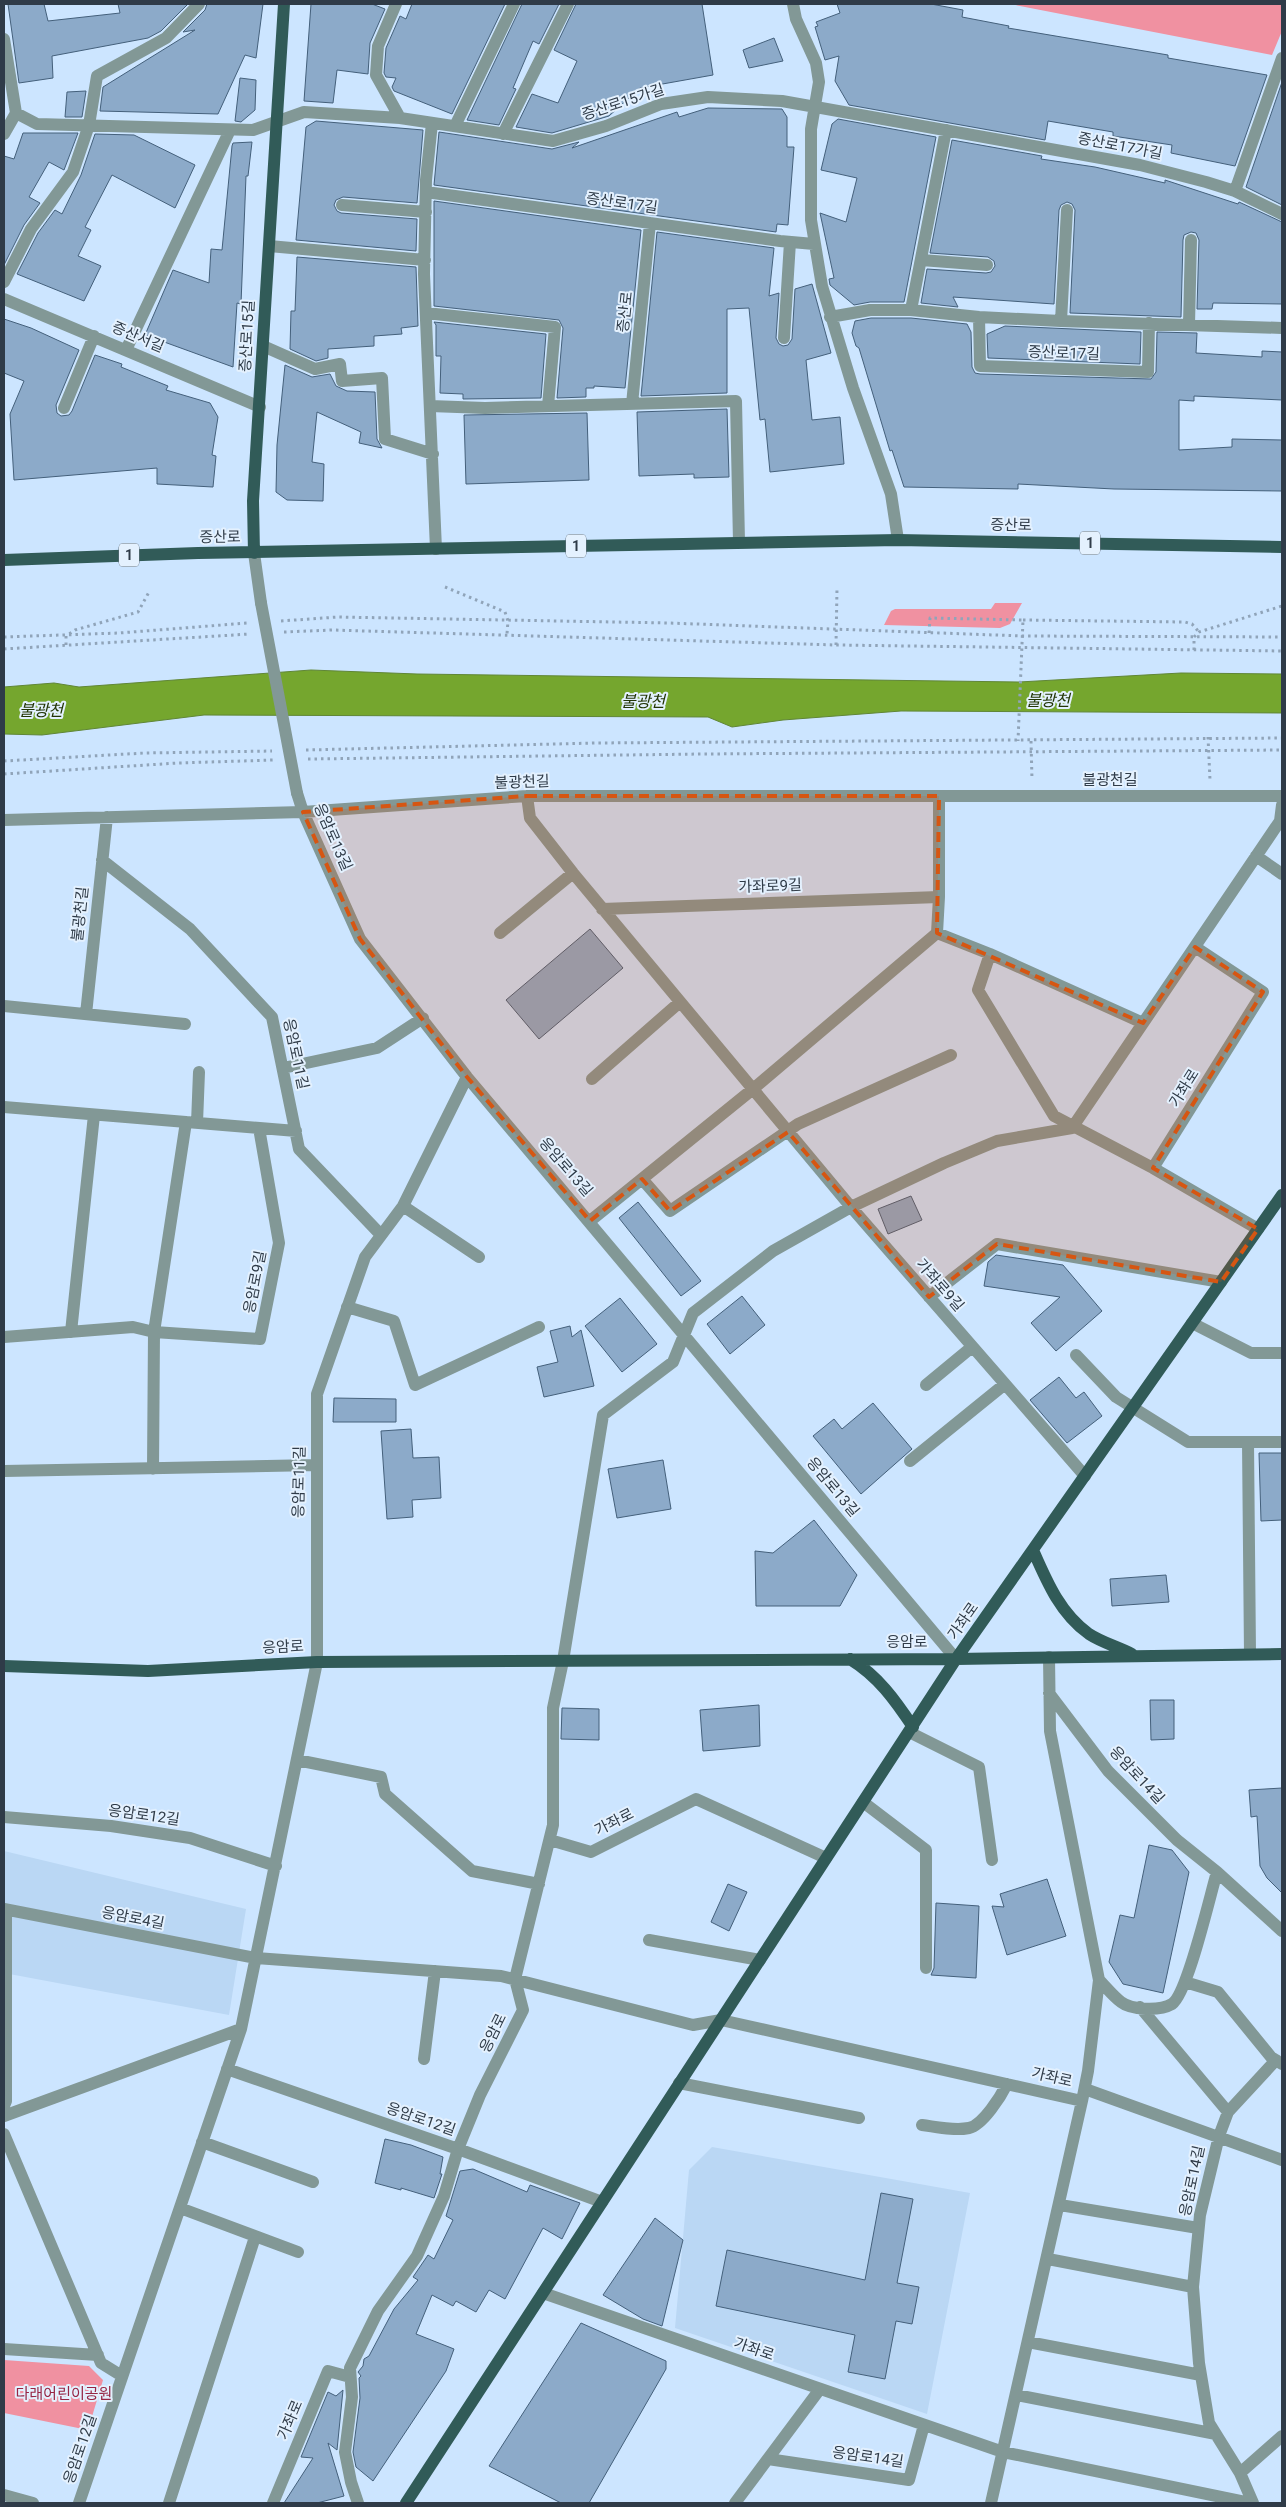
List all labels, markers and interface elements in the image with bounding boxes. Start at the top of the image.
street label: 증산로15가길 [579,80,667,124]
street label: 증산로17가길 [1076,129,1164,163]
street label: 증산로17길 [585,189,659,217]
street label: 증산로 [614,290,636,334]
street label: 증산로15길 [236,300,258,372]
street label: 증산서길 [109,318,167,356]
street label: 증산로17길 [1028,343,1100,363]
street label: 증산로 [990,516,1032,534]
street label: 증산로 [199,528,241,546]
road number: 1 [1080,532,1100,554]
road number: 1 [566,534,586,558]
road number: 1 [119,544,139,566]
water label: 불광천 [1026,691,1072,710]
water label: 불광천 [621,692,667,711]
water label: 불광천 [19,701,65,720]
street label: 불광천길 [1082,771,1138,789]
street label: 불광천길 [494,772,550,792]
street label: 응암로13길 [310,800,356,874]
street label: 가좌로9길 [738,876,802,896]
street label: 불광천길 [68,886,92,942]
street label: 응암로11길 [280,1017,312,1091]
street label: 가좌로 [1165,1066,1203,1110]
street label: 응암로13길 [536,1134,596,1200]
street label: 응암로9길 [240,1249,270,1315]
street label: 가좌로9길 [912,1255,968,1315]
street label: 응암로11길 [289,1446,309,1518]
street label: 응암로13길 [803,1454,863,1520]
street label: 가좌로 [944,1599,982,1643]
street label: 응암로 [886,1633,928,1651]
street label: 응암로 [262,1637,304,1657]
street label: 응암로14길 [1106,1743,1168,1807]
street label: 응암로12길 [107,1801,181,1829]
street label: 가좌로 [591,1805,637,1839]
street label: 응암로4길 [100,1903,166,1933]
street label: 응암로 [476,2010,510,2056]
street label: 가좌로 [1030,2064,1074,2090]
street label: 응암로12길 [384,2099,458,2139]
street label: 응암로14길 [1176,2144,1208,2218]
street label: 가좌로 [731,2334,777,2364]
park label: 다래어린이공원 [16,2385,112,2403]
street label: 가좌로 [274,2397,306,2443]
street label: 응암로12길 [60,2412,100,2486]
street label: 응암로14길 [831,2443,905,2471]

